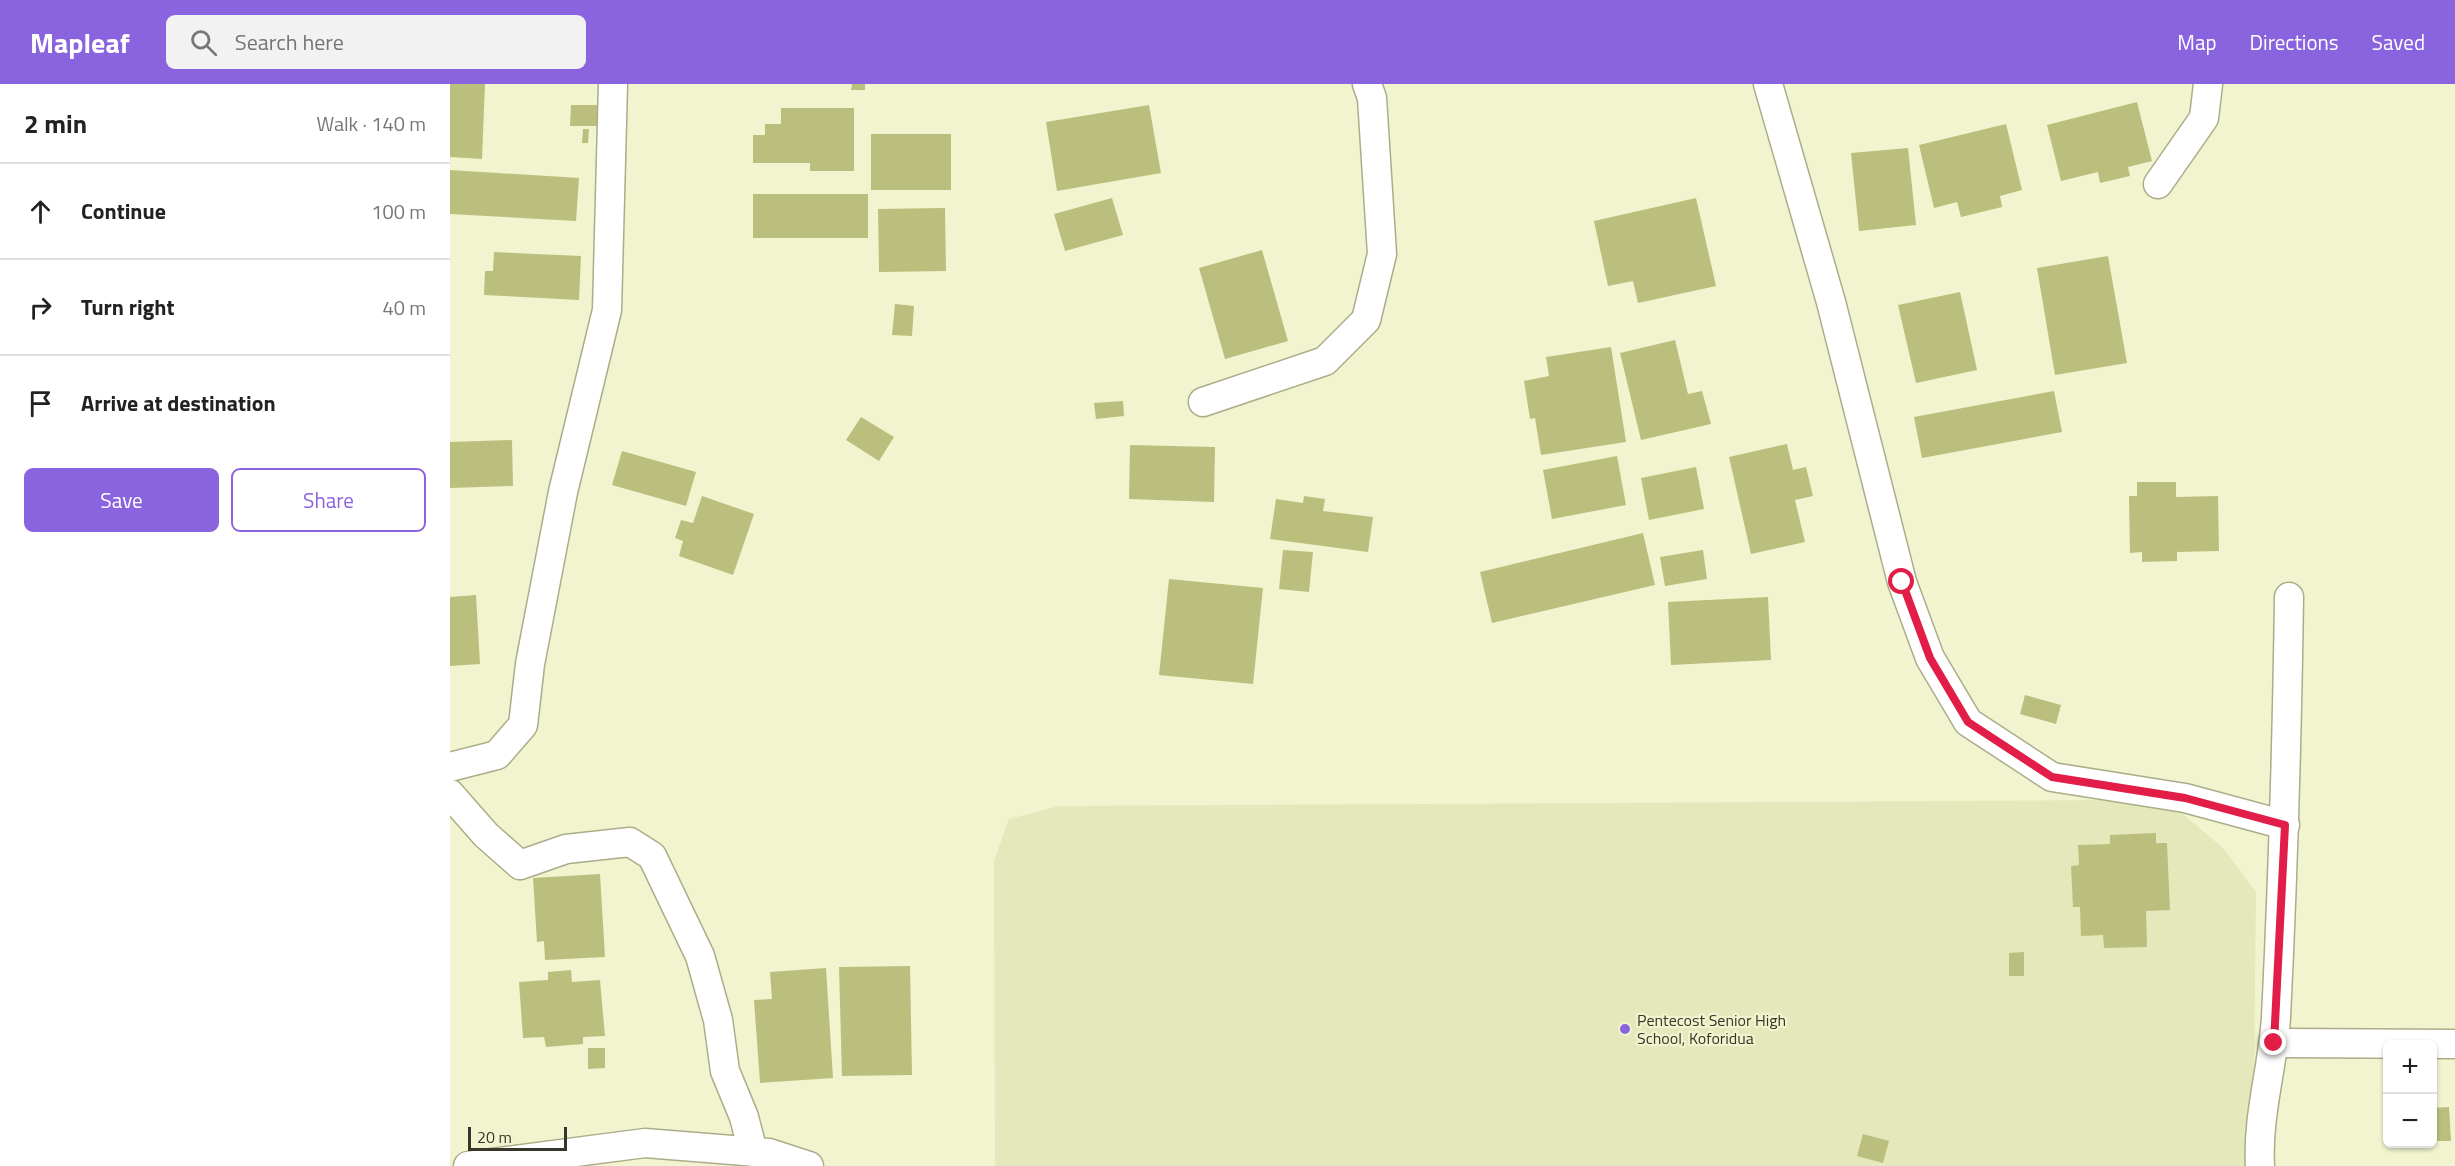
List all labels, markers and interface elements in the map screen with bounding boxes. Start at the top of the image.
search box [166,15,586,69]
text: Mapleaf [30,21,130,64]
text: Search here [235,25,344,59]
icon: search [187,26,220,59]
text: Map [2177,26,2217,58]
text: Directions [2250,26,2339,58]
text: Saved [2372,26,2425,58]
text: 2 min [24,104,87,143]
text: Walk · 140 m [317,108,426,139]
text: Continue [81,194,166,228]
icon: ahead [24,195,57,228]
text: 100 m [371,196,426,227]
text: Turn right [81,290,175,324]
icon: right [24,291,57,324]
text: 40 m [382,292,426,323]
text: Arrive at destination [81,386,276,420]
icon: arrive [24,387,57,420]
button: Save [24,468,219,532]
button: Share [231,468,426,532]
route start [1888,568,1914,594]
place label: Pentecost Senior High School, Koforidua [1637,1008,1786,1050]
marker: Pentecost Senior High School, Koforidua [1618,1022,1632,1036]
route end [2260,1029,2286,1055]
map controls [2383,1040,2437,1148]
button: + [2383,1040,2437,1094]
button: − [2383,1094,2437,1148]
scale bar [468,1124,567,1152]
text: 20 m [477,1125,512,1149]

